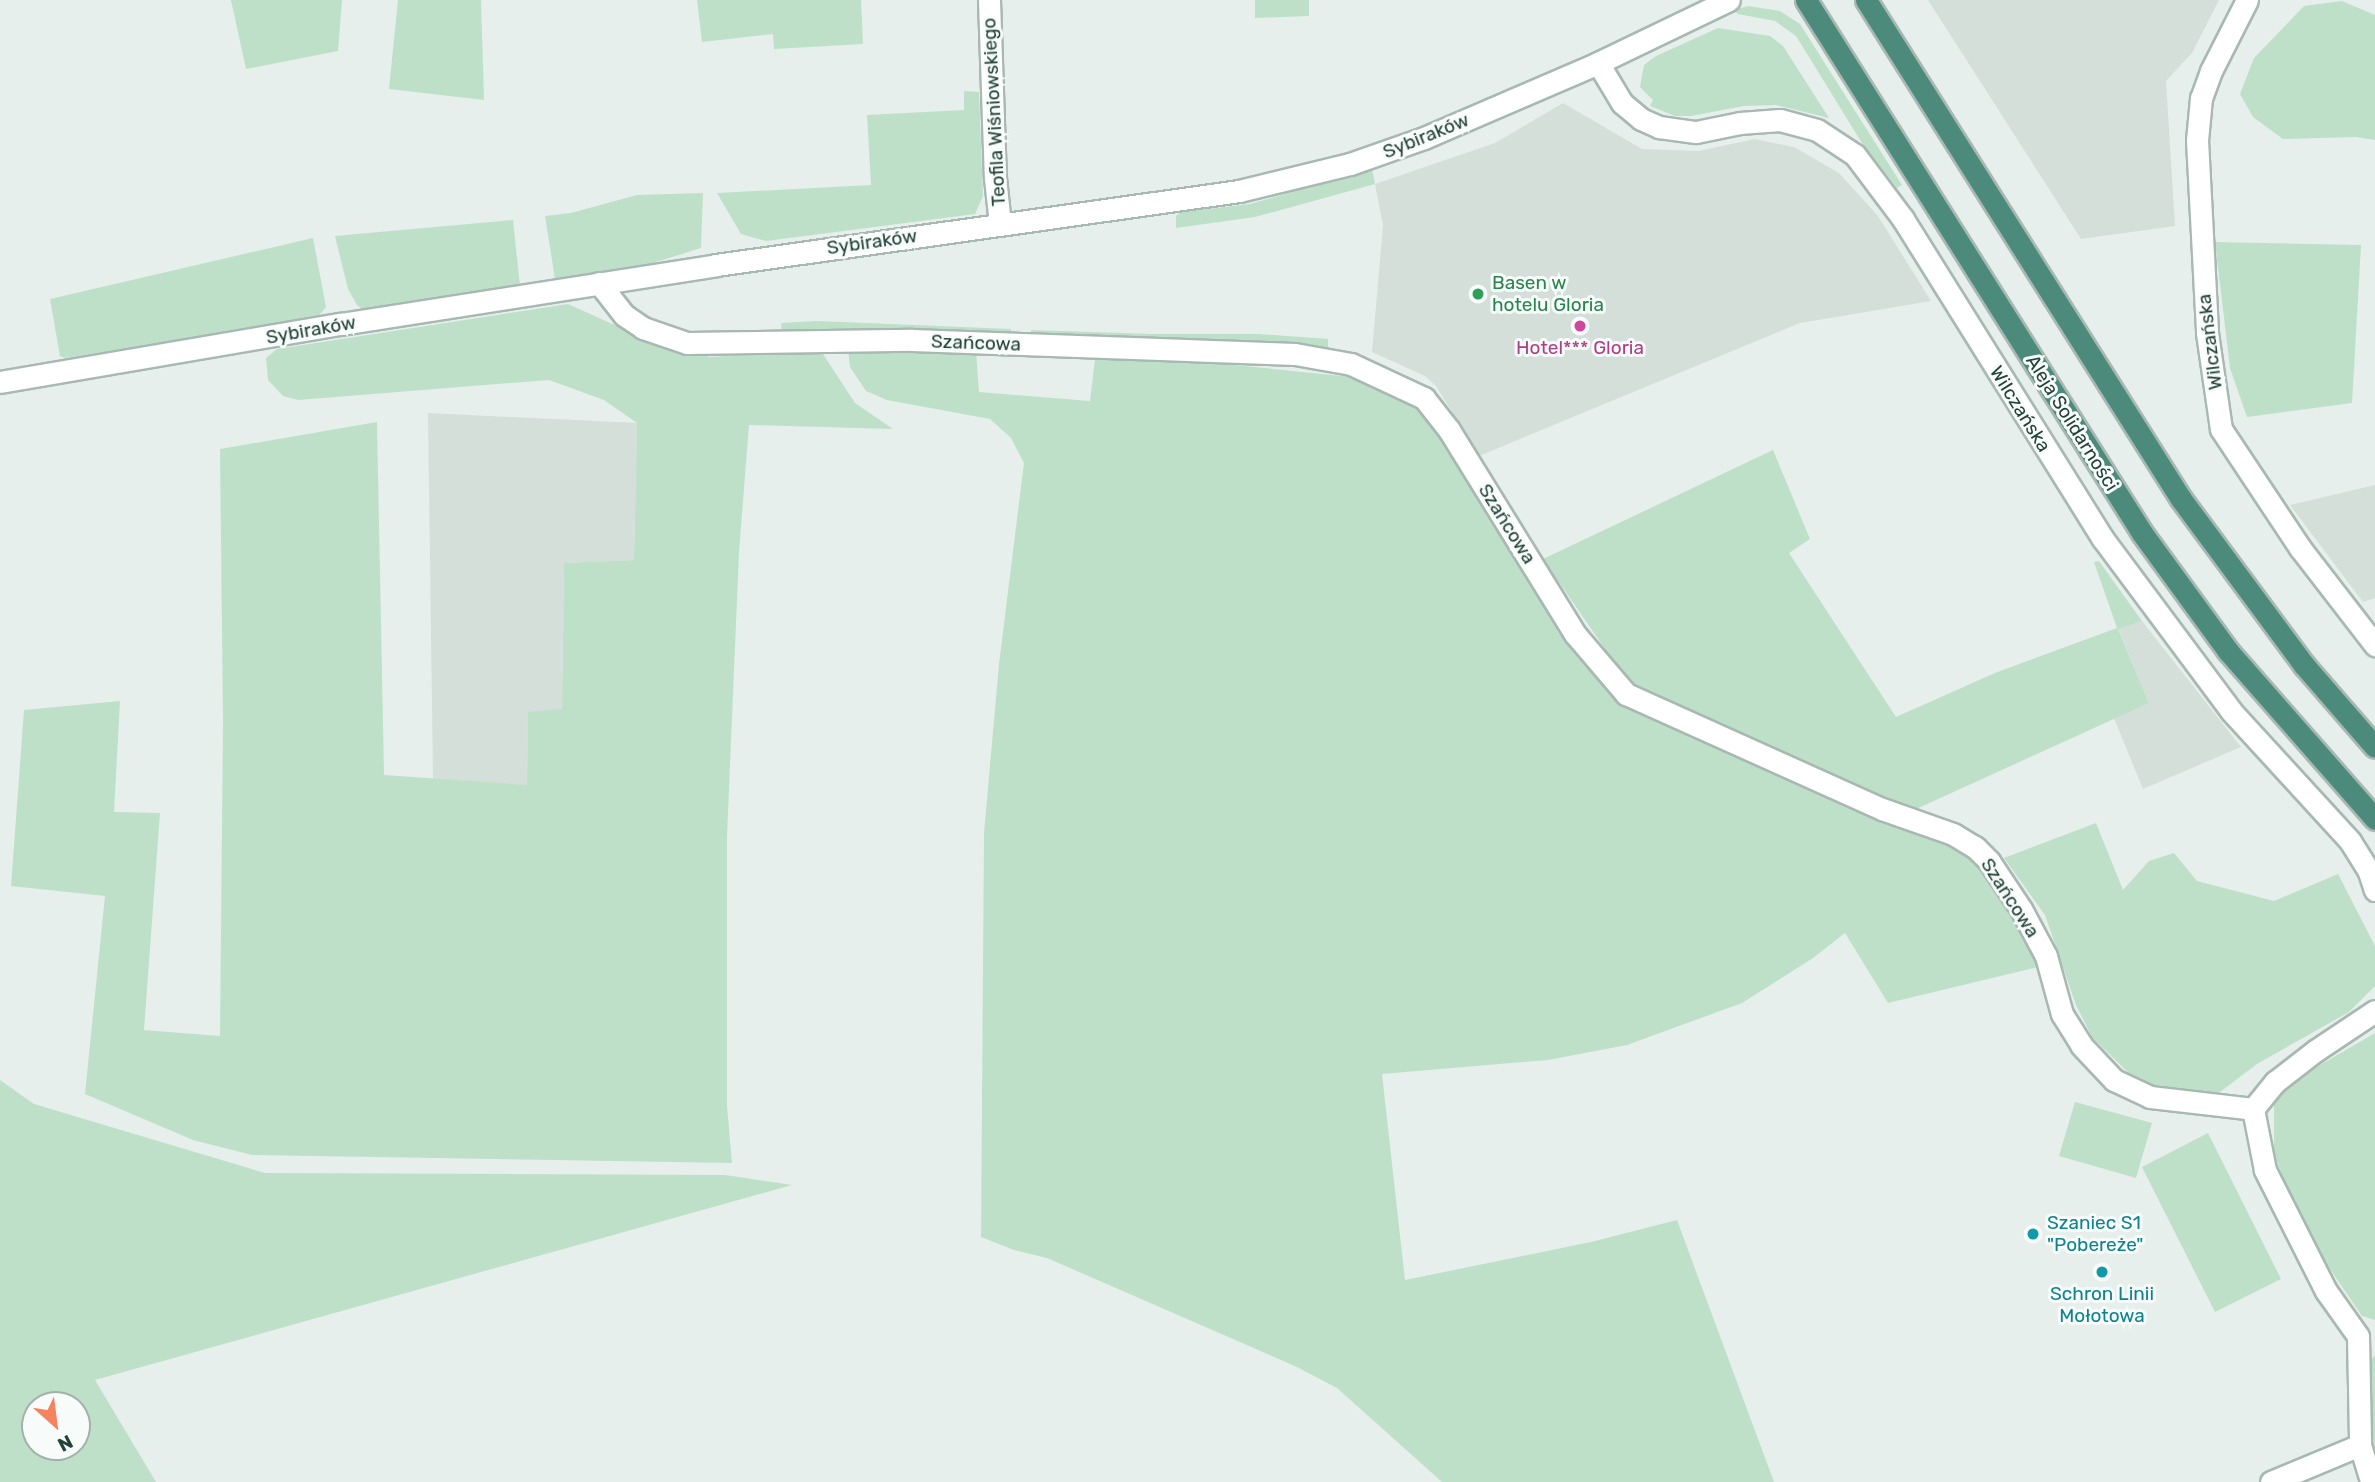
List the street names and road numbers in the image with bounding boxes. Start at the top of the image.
street label: Teofila Wiśniowskiego [978,17,1010,207]
street label: Sybiraków [1380,108,1472,164]
street label: Sybiraków [825,224,919,260]
street label: Wilczańska [2193,293,2227,391]
street label: Sybiraków [264,311,358,349]
street label: Szańcowa [931,330,1021,356]
street label: Aleja Solidarności [2021,351,2123,495]
street label: WiIczańska [1985,362,2055,456]
street label: Szańcowa [1473,480,1541,568]
street label: Szańcowa [1976,854,2044,942]

